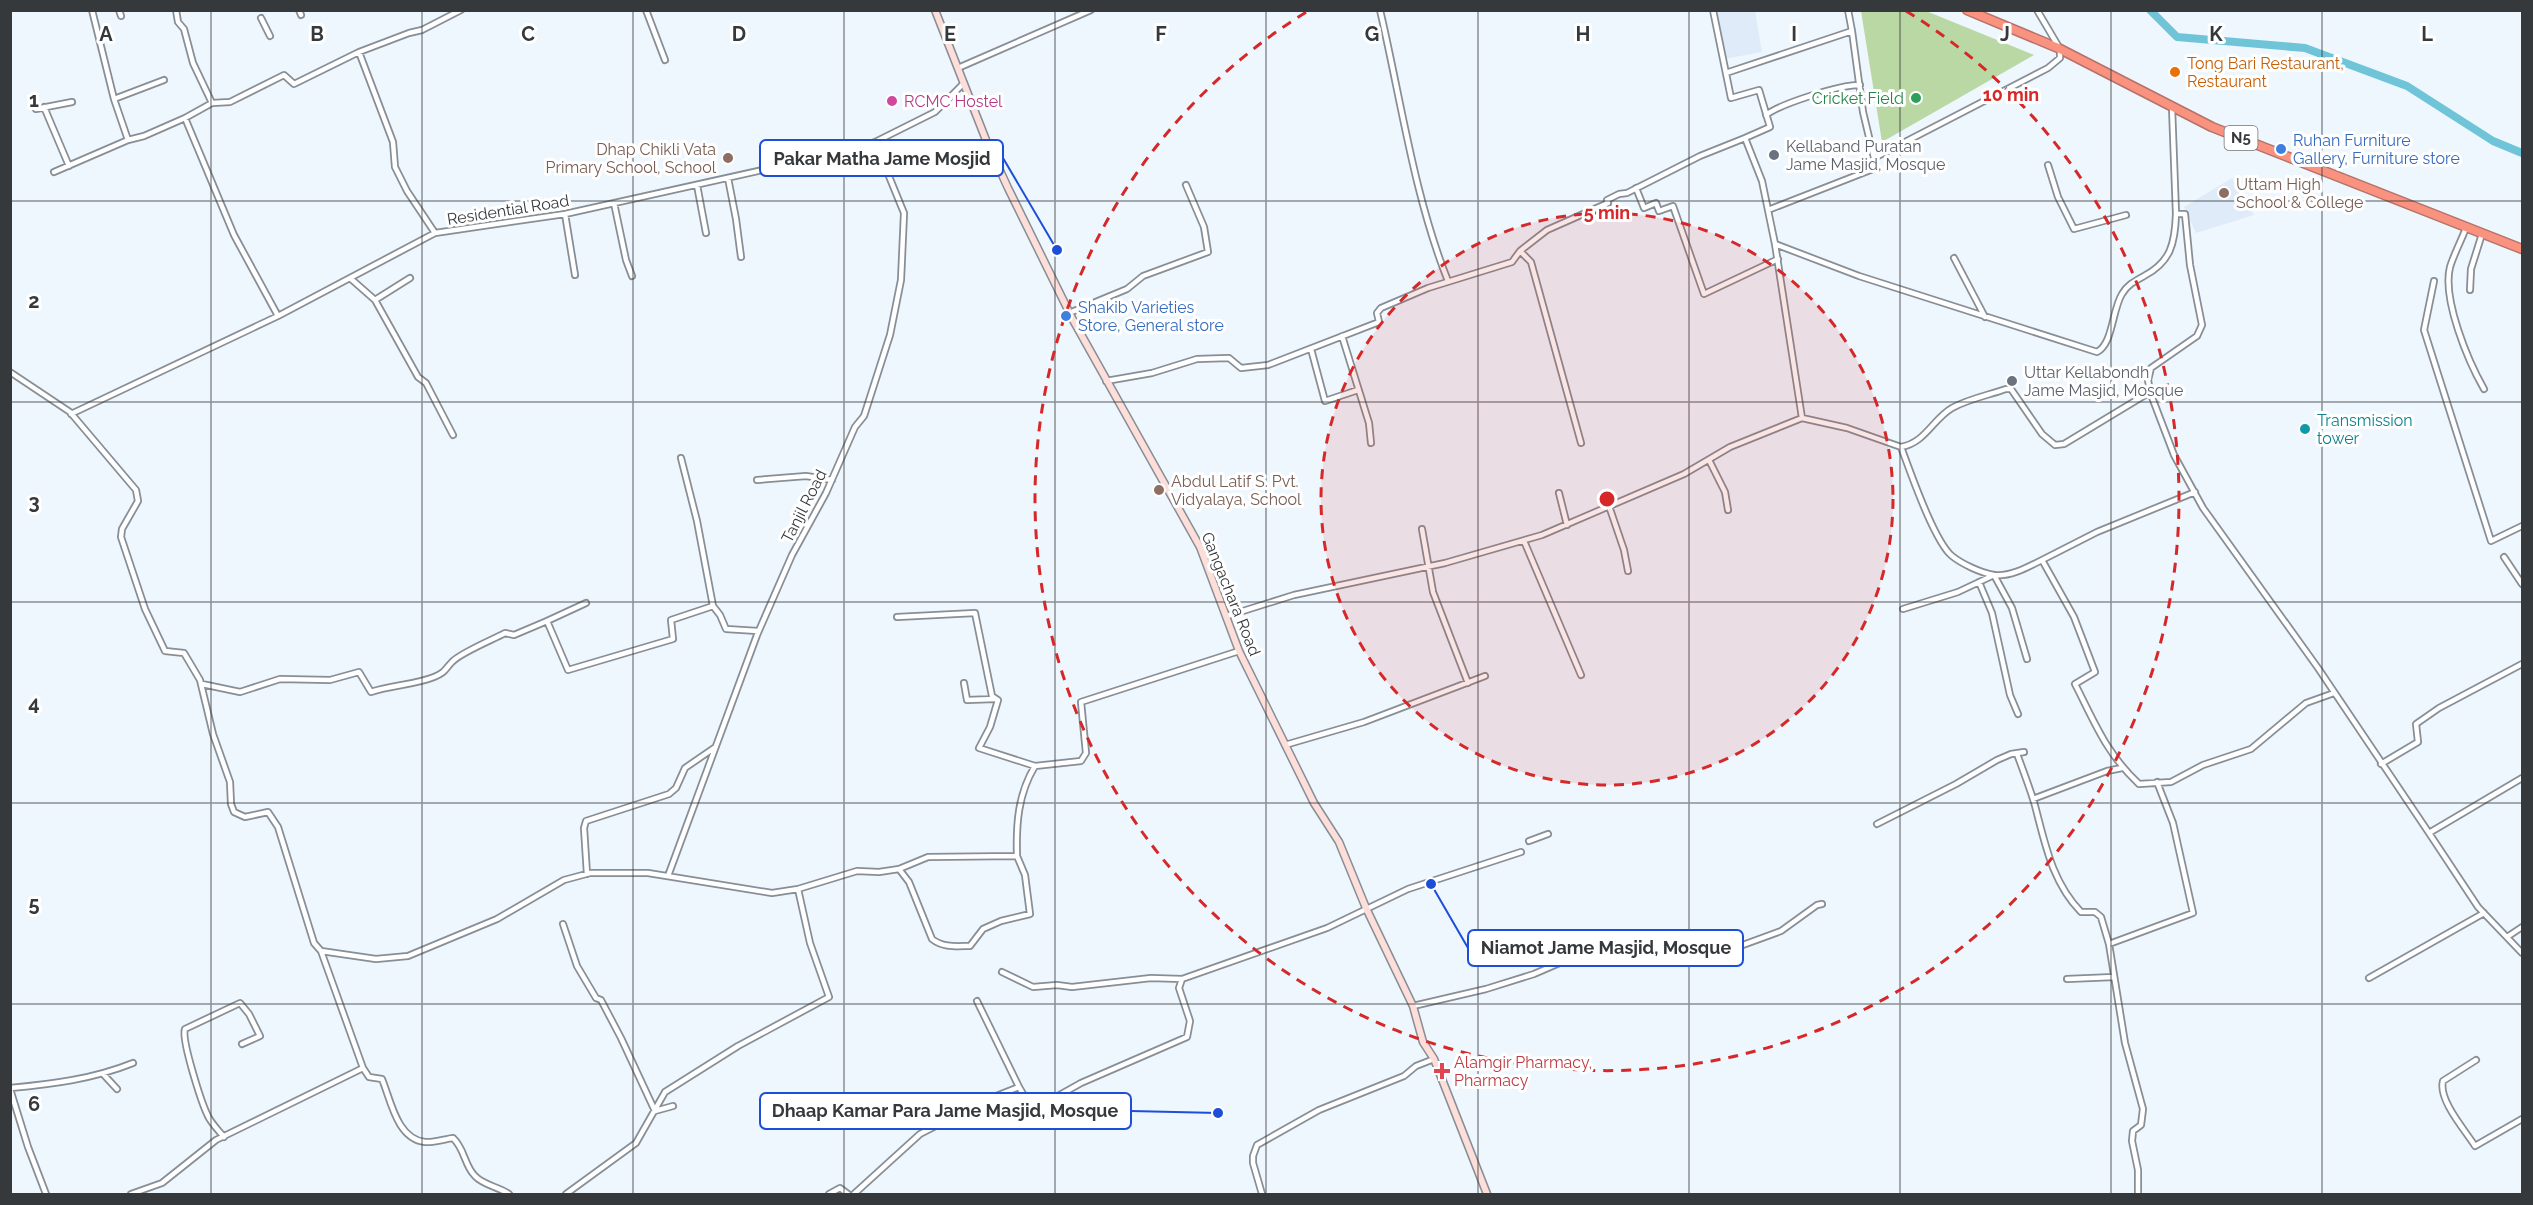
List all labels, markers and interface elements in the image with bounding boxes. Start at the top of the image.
text: A [99,22,113,46]
text: B [310,22,324,46]
text: C [521,22,535,46]
text: D [732,22,746,46]
text: E [944,22,956,46]
text: F [1155,22,1167,46]
text: G [1365,22,1379,46]
text: H [1576,22,1590,46]
text: I [1791,22,1797,46]
text: J [2000,22,2010,46]
text: K [2209,22,2223,46]
text: L [2421,22,2433,46]
place label: Tong Bari Restaurant, Restaurant [2187,54,2344,91]
marker: Tong Bari Restaurant, Restaurant [2168,65,2182,79]
text: 10 min [1983,84,2039,105]
text: 1 [29,88,39,112]
place label: Cricket Field [1812,89,1904,108]
marker: Cricket Field [1909,91,1923,105]
place label: RCMC Hostel [904,92,1003,111]
marker: RCMC Hostel [885,94,899,108]
road number: N5 [2224,126,2258,150]
place label: Ruhan Furniture Gallery, Furniture store [2293,131,2460,168]
place label: Kellaband Puratan Jame Masjid, Mosque [1786,137,1946,174]
place label: Dhap Chikli Vata Primary School, School [545,140,717,177]
callout: Pakar Matha Jame Mosjid [760,140,1003,176]
marker: Ruhan Furniture Gallery, Furniture store [2274,142,2288,156]
text: Pakar Matha Jame Mosjid [773,148,991,169]
marker: Kellaband Puratan Jame Masjid, Mosque [1767,148,1781,162]
marker: Dhap Chikli Vata Primary School, School [721,151,735,165]
place label: Uttam High School & College [2236,175,2363,212]
marker: Uttam High School & College [2217,186,2231,200]
street label: Residential Road [446,191,570,229]
text: 5 min [1584,202,1630,223]
text: 2 [28,289,40,313]
place label: Shakib Varieties Store, General store [1078,298,1224,335]
marker: Shakib Varieties Store, General store [1059,309,1073,323]
place label: Uttar Kellabondh Jame Masjid, Mosque [2024,363,2184,400]
marker: Uttar Kellabondh Jame Masjid, Mosque [2005,374,2019,388]
place label: Transmission tower [2317,411,2413,448]
marker: Transmission tower [2298,422,2312,436]
street label: Tanjil Road [777,466,831,546]
place label: Abdul Latif S. Pvt. Vidyalaya, School [1171,472,1302,509]
marker: Abdul Latif S. Pvt. Vidyalaya, School [1152,483,1166,497]
centre of rings [1597,489,1617,509]
text: 3 [28,490,40,514]
street label: Gangachara Road [1198,529,1264,659]
text: 4 [28,691,40,715]
text: 5 [28,892,40,916]
callout: Niamot Jame Masjid, Mosque [1468,930,1743,966]
text: Niamot Jame Masjid, Mosque [1481,937,1731,958]
place label: Alamgir Pharmacy, Pharmacy [1454,1053,1592,1090]
marker: Alamgir Pharmacy, Pharmacy [1435,1064,1449,1078]
text: 6 [28,1092,40,1116]
callout: Dhaap Kamar Para Jame Masjid, Mosque [760,1093,1131,1129]
text: Dhaap Kamar Para Jame Masjid, Mosque [772,1100,1118,1121]

